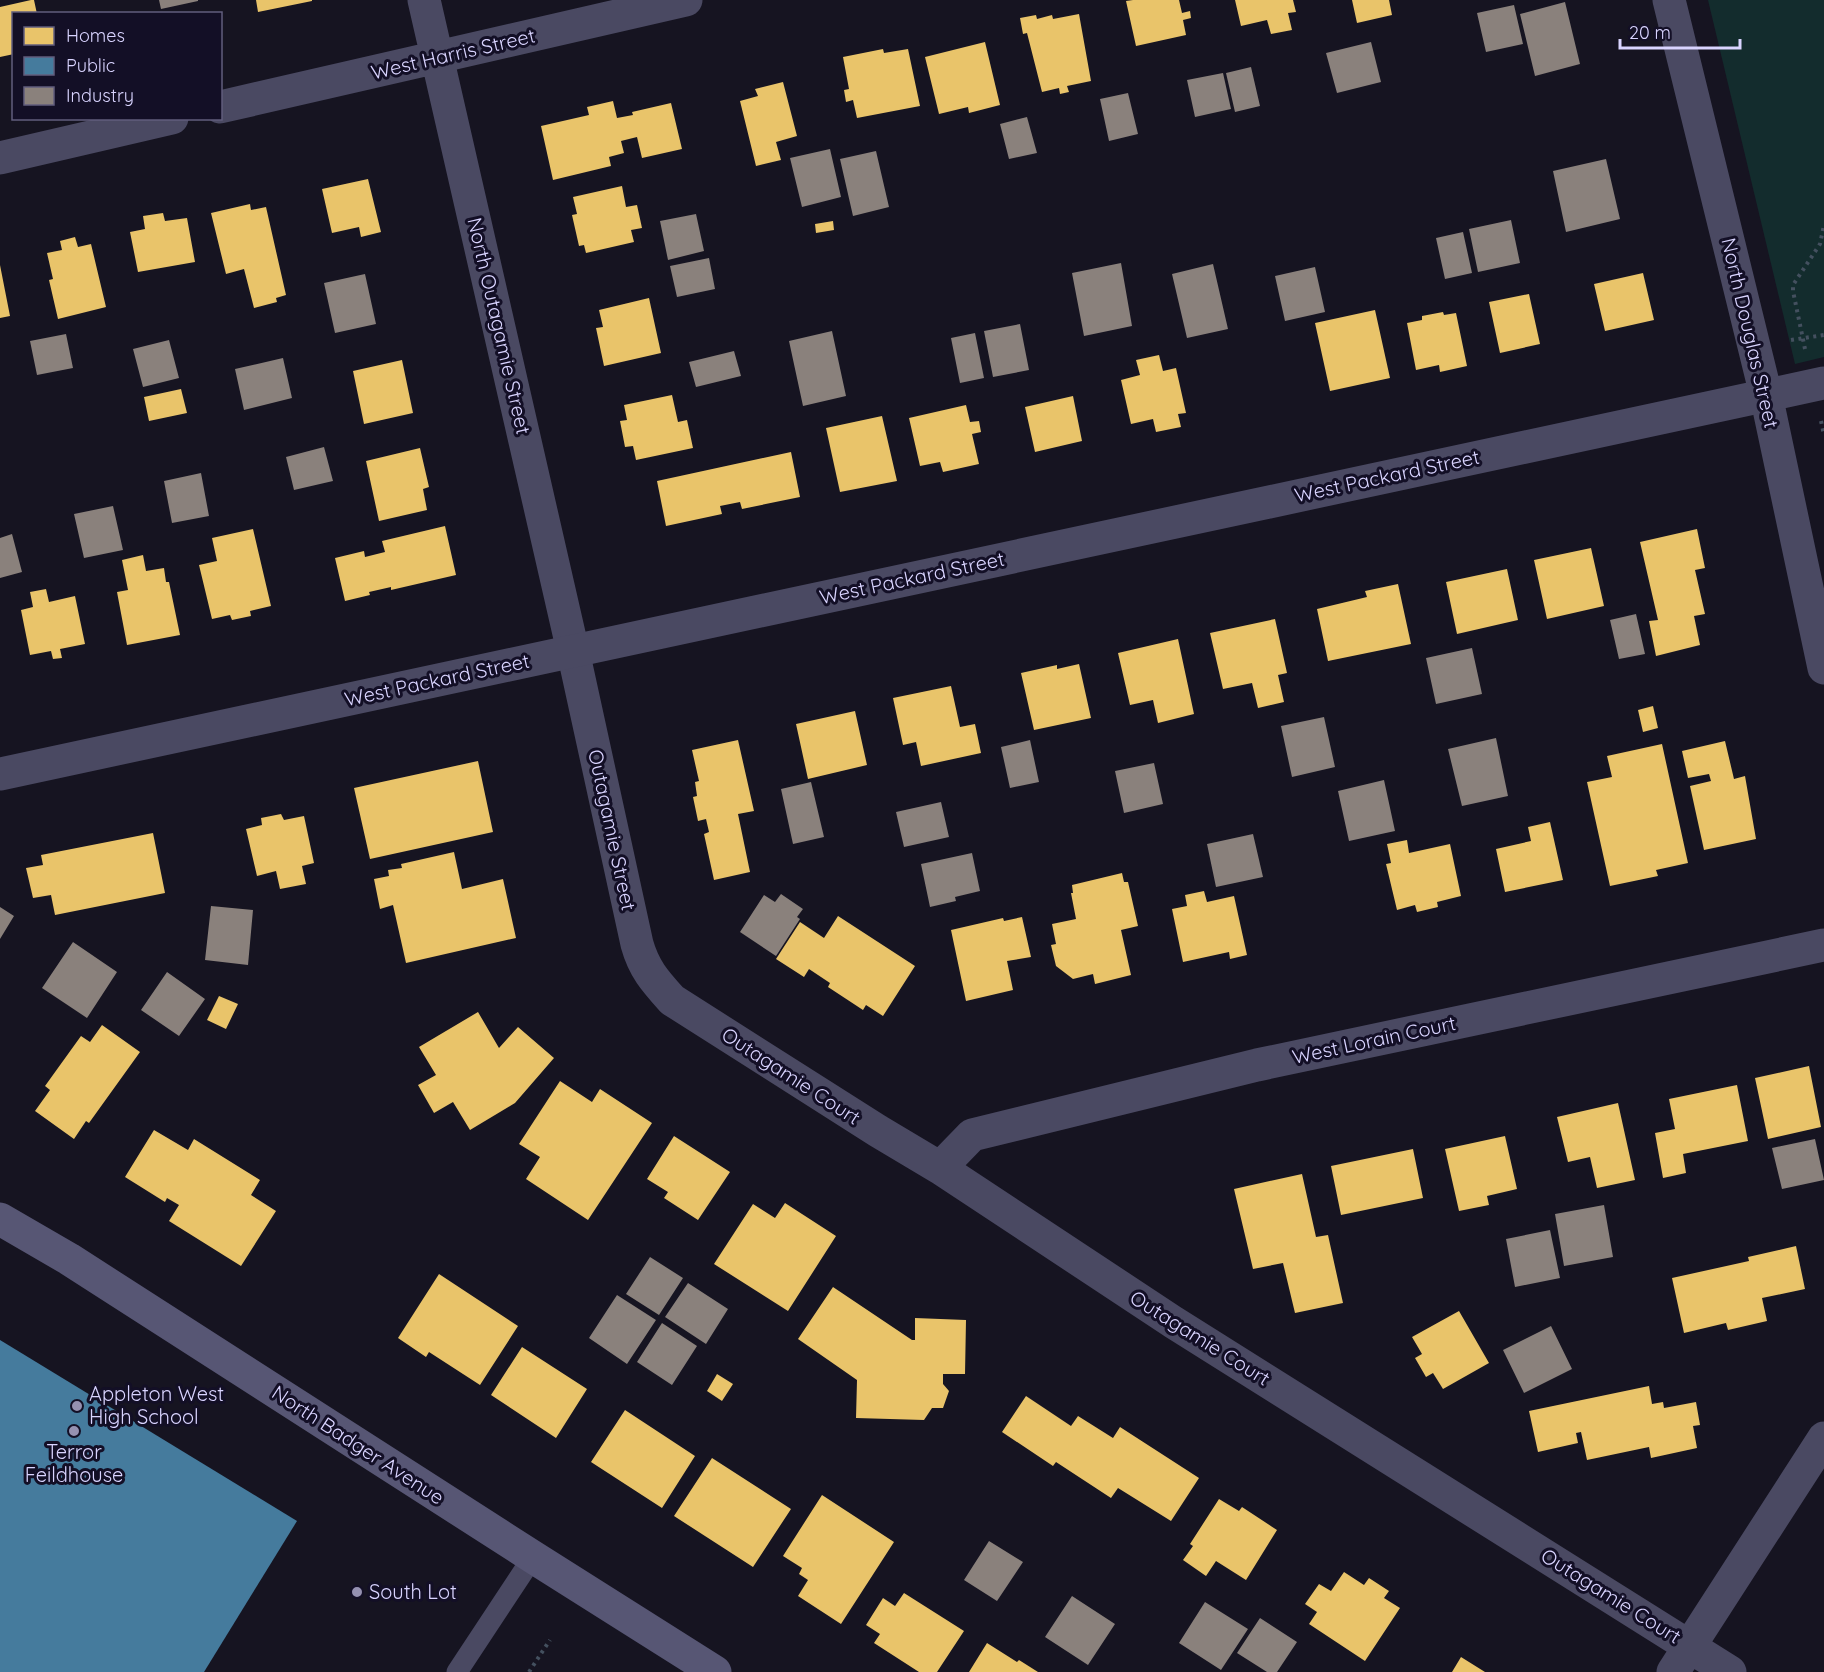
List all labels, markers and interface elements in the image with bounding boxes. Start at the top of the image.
legend [12,12,222,120]
scale bar [1620,12,1740,50]
text: 20 m [1629,21,1671,44]
street label: West Harris Street [368,22,538,85]
text: Homes [66,24,125,47]
text: Public [66,54,115,77]
text: Industry [66,84,134,107]
street label: North Outagamie Street [462,215,537,437]
street label: North Douglas Street [1716,235,1785,431]
street label: West Packard Street [1292,444,1482,507]
street label: West Packard Street [817,546,1007,609]
street label: West Packard Street [342,648,532,711]
street label: Outagamie Street [583,747,642,913]
street label: West Lorain Court [1290,1010,1458,1069]
street label: Outagamie Court [717,1021,866,1130]
street label: Outagamie Court [1126,1284,1275,1391]
street label: North Badger Avenue [268,1380,449,1510]
place label: Appleton West High School [89,1381,224,1429]
marker: Appleton West High School [70,1399,84,1413]
marker: Terror Feildhouse [67,1424,81,1438]
place label: Terror Feildhouse [25,1439,123,1487]
street label: Outagamie Court [1537,1542,1686,1649]
place label: South Lot [369,1579,457,1604]
marker: South Lot [350,1585,364,1599]

